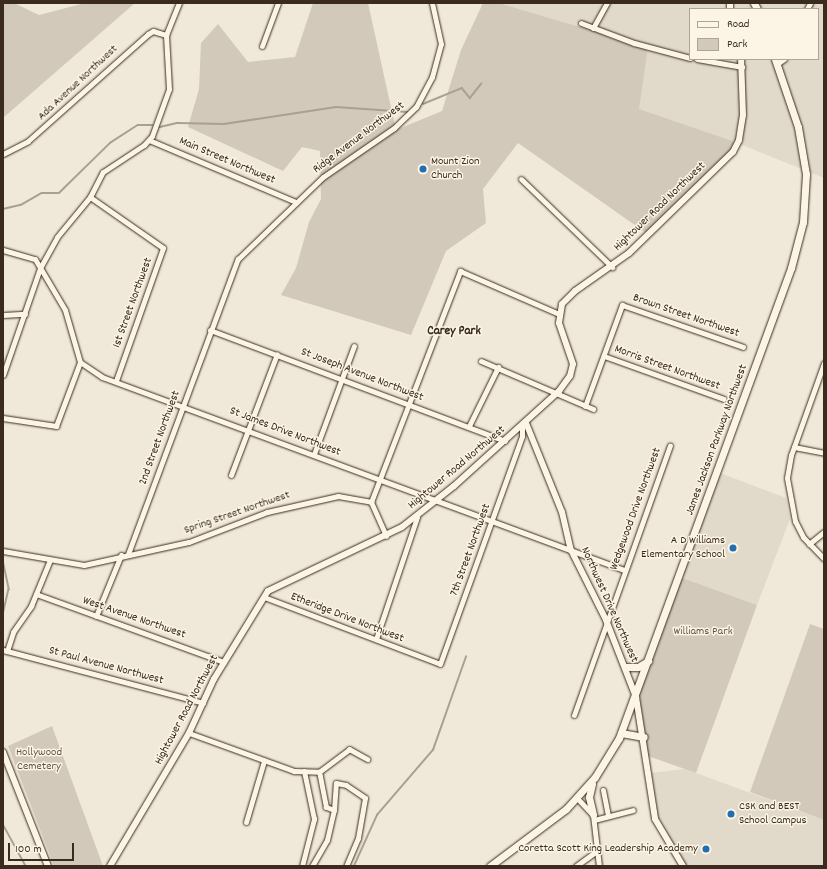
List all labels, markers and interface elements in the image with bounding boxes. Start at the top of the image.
legend [689,8,819,60]
text: Road [727,16,749,33]
text: Park [727,36,747,53]
street label: Ada Avenue Northwest [35,42,121,124]
street label: Ridge Avenue Northwest [310,99,408,177]
street label: Main Street Northwest [177,134,277,188]
place label: Mount Zion Church [431,155,480,183]
street label: Hightower Road Northwest [611,159,709,255]
marker: Mount Zion Church [418,164,428,174]
street label: 1st Street Northwest [110,256,156,350]
street label: Brown Street Northwest [631,291,741,341]
district label: Carey Park [427,324,481,340]
street label: Morris Street Northwest [612,342,722,394]
street label: St Joseph Avenue Northwest [299,345,425,405]
street label: James Jackson Parkway Northwest [683,363,751,517]
street label: 2nd Street Northwest [136,389,184,487]
street label: St James Drive Northwest [227,404,343,460]
street label: Hightower Road Northwest [405,423,509,513]
street label: Wedgewood Drive Northwest [607,446,665,572]
street label: Spring Street Northwest [182,488,292,538]
street label: 7th Street Northwest [448,502,494,598]
place label: A D Williams Elementary School [641,534,725,562]
marker: A D Williams Elementary School [728,543,738,553]
street label: Northwest Drive Northwest [577,545,641,665]
street label: Etheridge Drive Northwest [288,590,406,646]
street label: West Avenue Northwest [81,594,187,642]
park label: Williams Park [673,625,733,639]
street label: St Paul Avenue Northwest [47,644,165,688]
street label: Hightower Road Northwest [152,653,222,767]
park label: Hollywood Cemetery [16,746,62,774]
place label: CSK and BEST School Campus [739,800,806,828]
marker: CSK and BEST School Campus [726,809,736,819]
scale bar [10,835,76,861]
text: 100 m [15,841,42,858]
place label: Coretta Scott King Leadership Academy [518,842,698,856]
marker: Coretta Scott King Leadership Academy [701,844,711,854]

